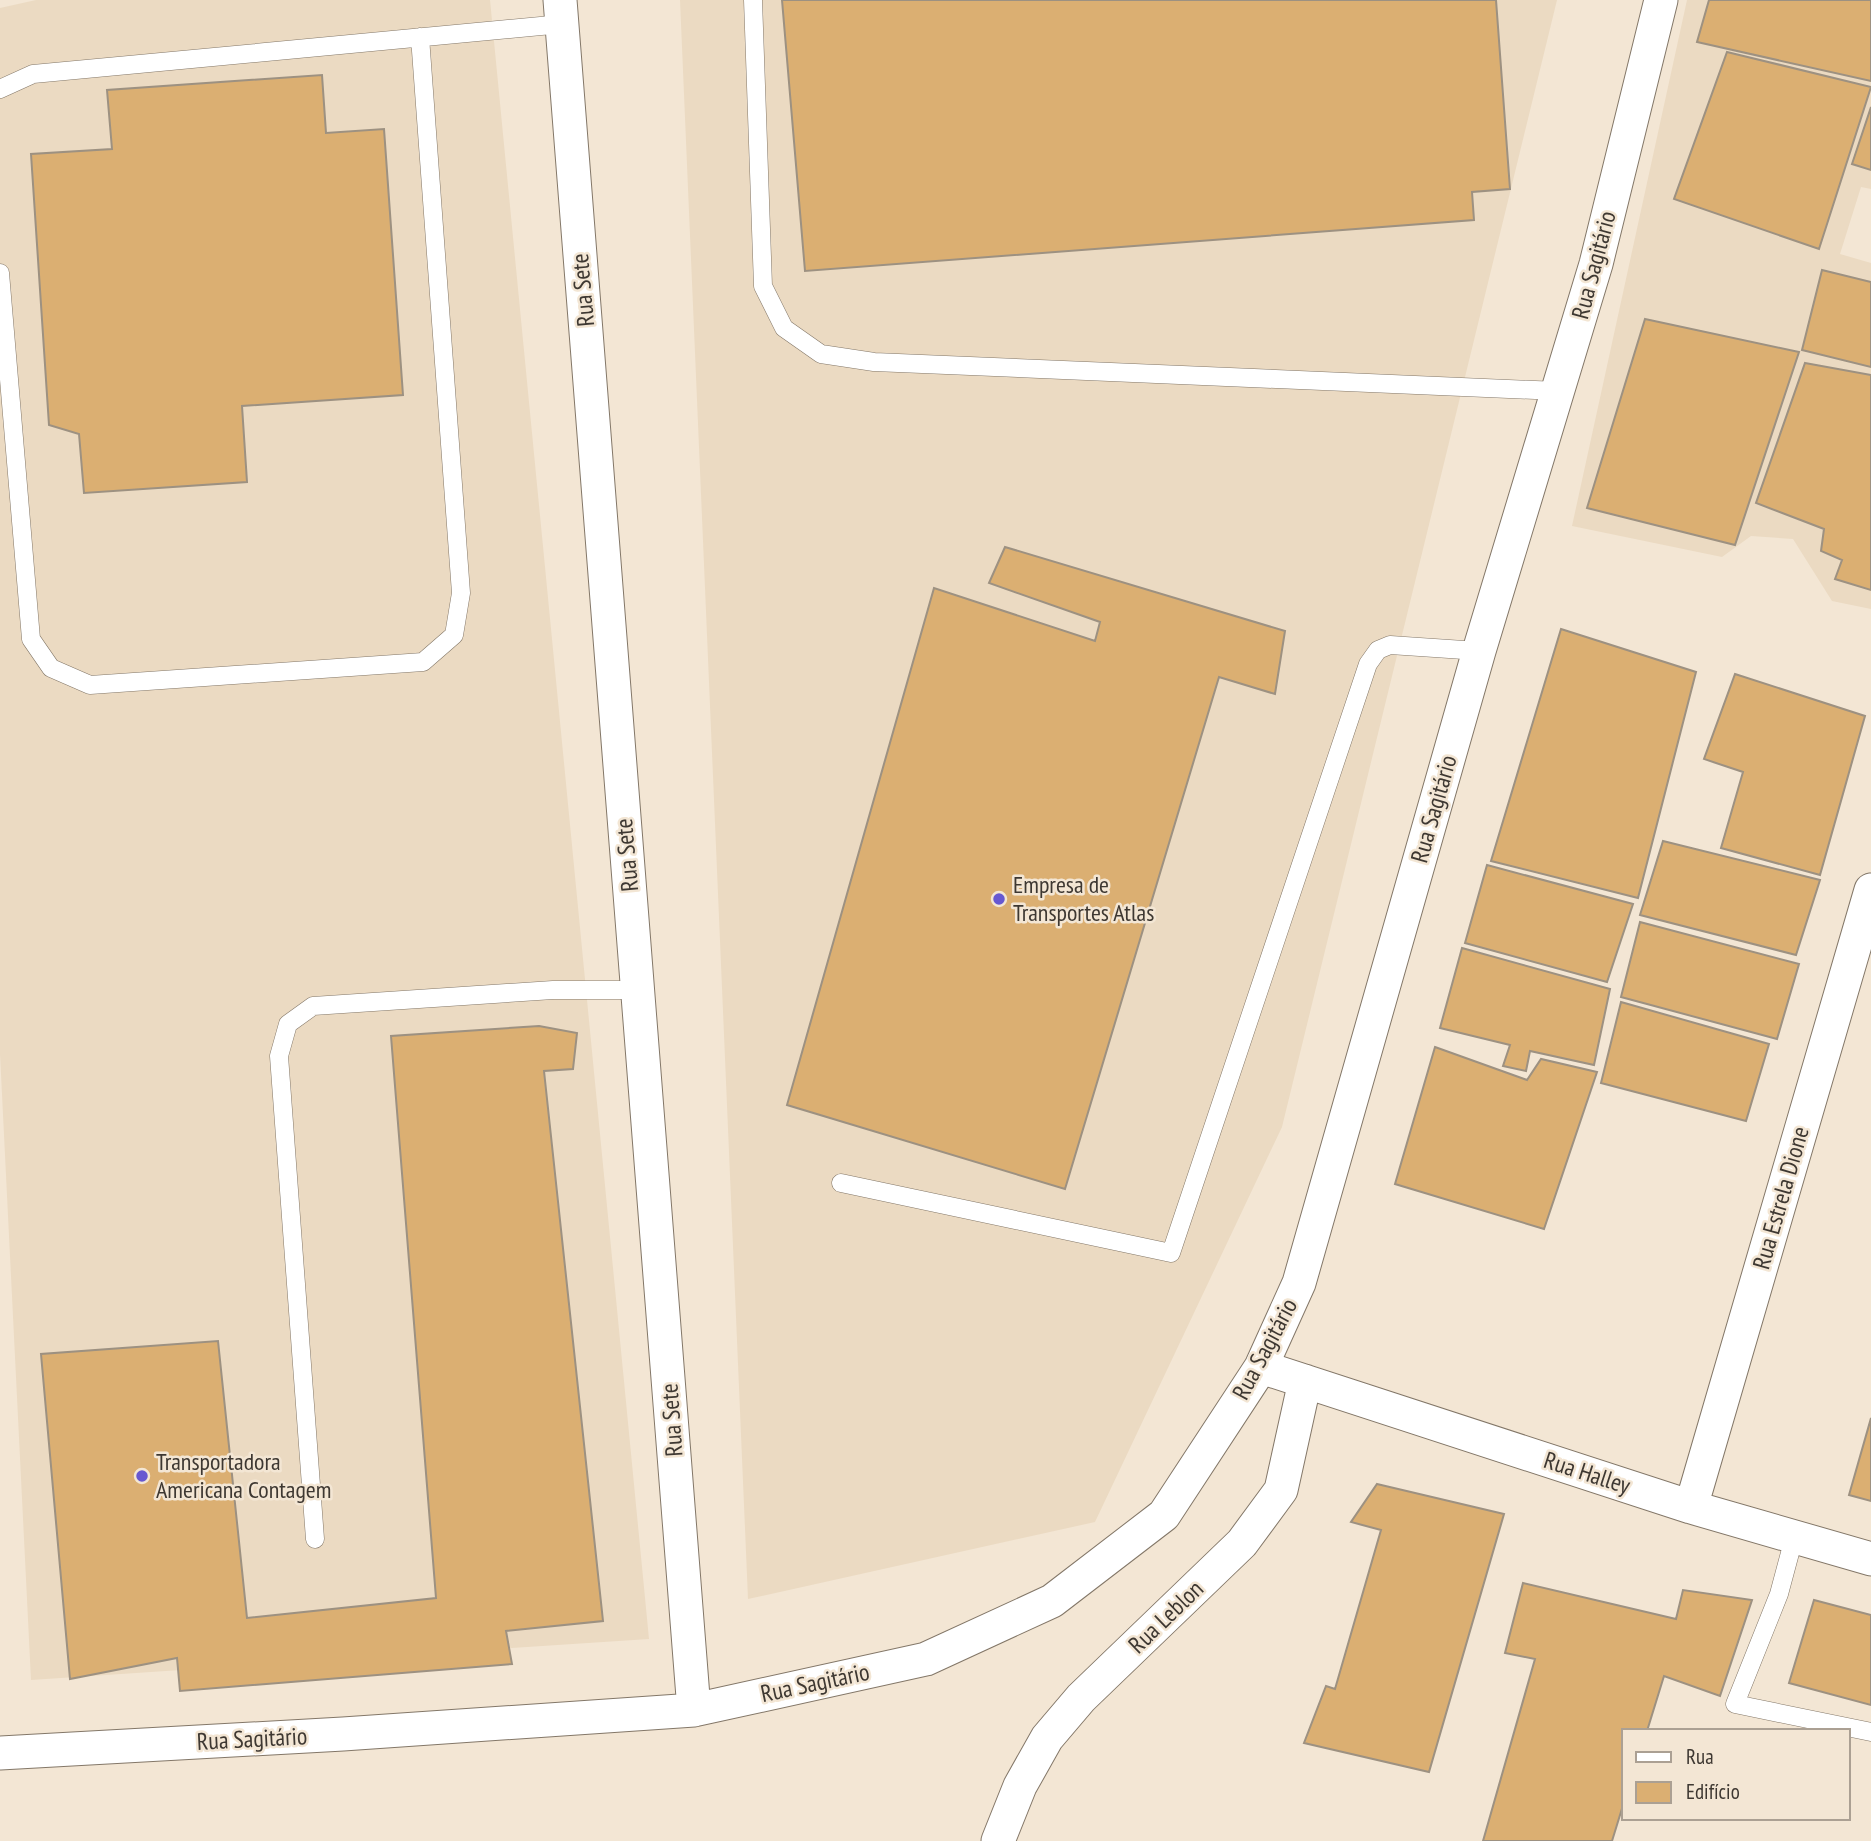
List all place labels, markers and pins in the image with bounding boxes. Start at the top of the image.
place label: Empresa de Transportes Atlas [1013,869,1154,928]
marker: Empresa de Transportes Atlas [991,891,1007,907]
place label: Transportadora Americana Contagem [156,1446,331,1505]
marker: Transportadora Americana Contagem [134,1468,150,1484]

